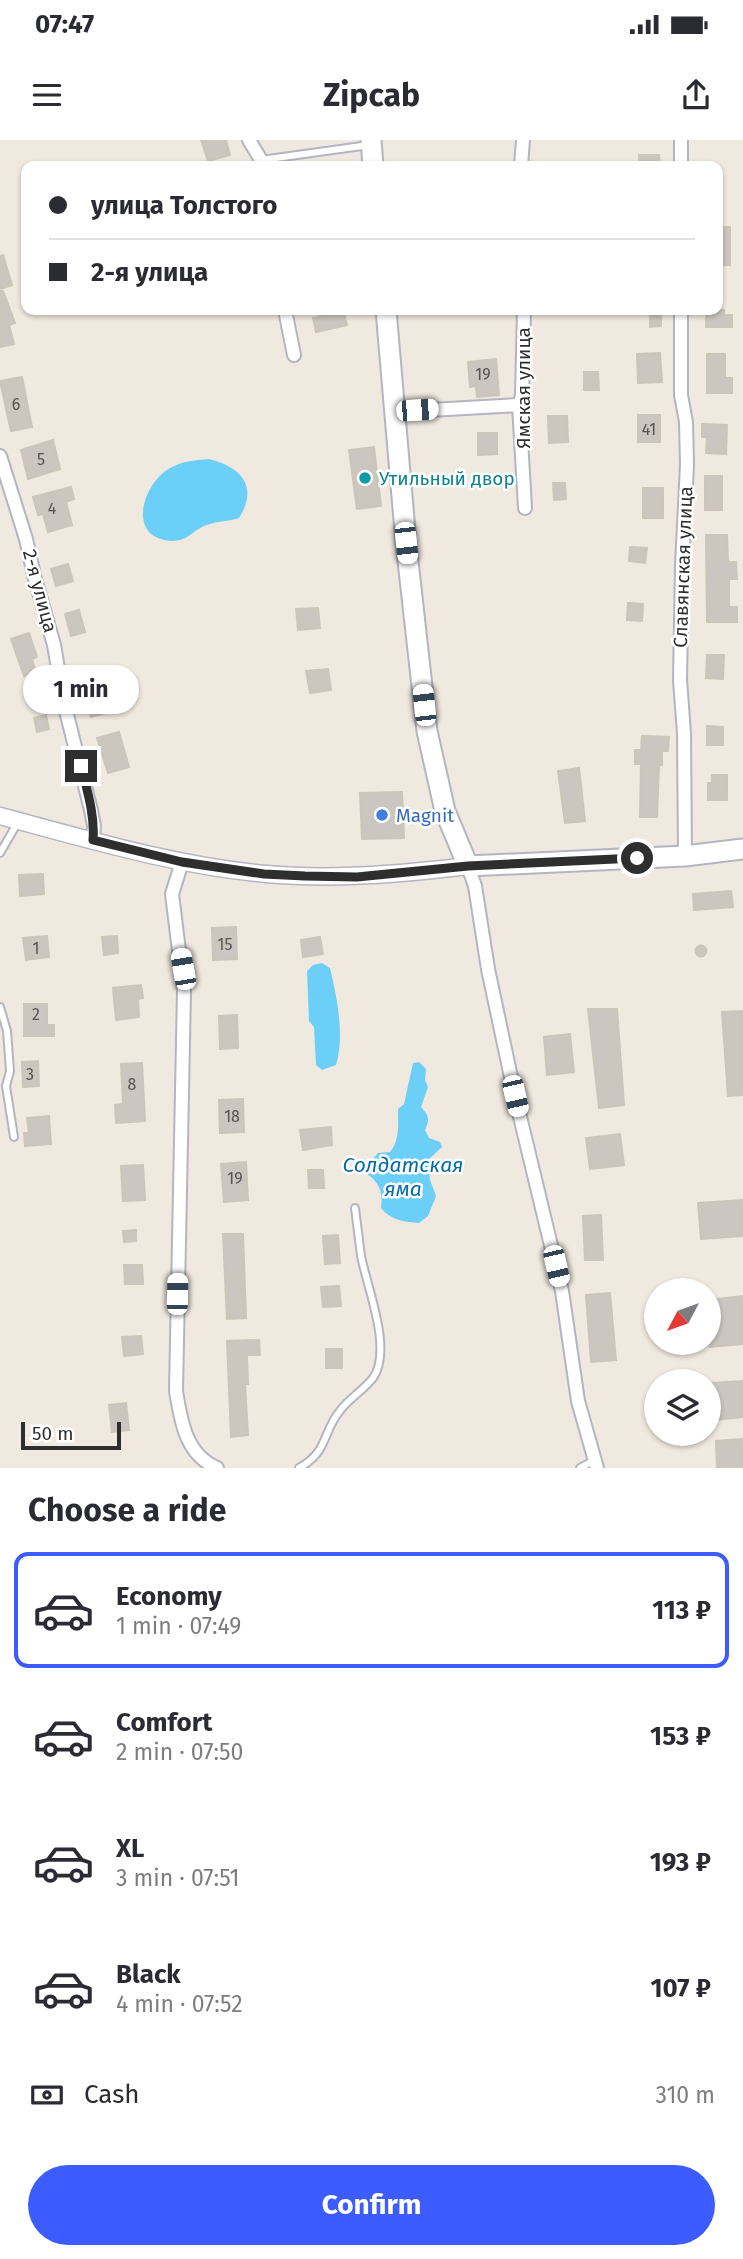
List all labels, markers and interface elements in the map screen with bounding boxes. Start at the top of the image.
text: 07:47 [35,9,94,40]
icon: menu [28,76,66,114]
text: Zipcab [323,76,420,114]
icon: share [677,76,715,114]
text: улица Толстого [91,190,277,221]
text: 2-я улица [91,257,208,288]
street label: Ямская улица [512,327,535,449]
house number: 19 [475,365,491,384]
house number: 6 [12,395,20,414]
car [396,398,439,422]
house number: 41 [642,420,656,439]
house number: 5 [37,450,45,469]
place label: Утильный двор [379,467,515,490]
marker: Утильный двор [357,470,373,486]
street label: Славянская улица [669,486,697,648]
house number: 4 [48,499,57,518]
car [394,521,419,565]
street label: 2-я улица [18,547,62,635]
callout: 1 min [23,664,139,714]
text: 1 min [53,675,109,703]
car [412,683,437,727]
route end [65,750,97,782]
place label: Magnit [396,804,454,827]
marker: Magnit [374,807,390,823]
route start [621,842,653,874]
house number: 15 [218,935,232,954]
house number: 1 [33,939,39,958]
car [170,946,197,992]
house number: 2 [32,1005,40,1024]
house number: 3 [26,1065,34,1084]
car [501,1073,530,1119]
house number: 8 [128,1075,137,1094]
house number: 18 [224,1107,240,1126]
water label: Солдатская яма [342,1152,464,1202]
house number: 19 [227,1169,243,1188]
car [542,1243,571,1289]
car [167,1273,188,1315]
north arrow [644,1278,721,1354]
map controls [644,1278,721,1446]
button: layers [644,1369,721,1446]
scale bar [21,1419,121,1451]
text: 50 m [32,1422,73,1445]
text: Choose a ride [28,1491,226,1529]
icon: car [32,1579,95,1642]
text: Economy [116,1581,222,1612]
text: 113 ₽ [652,1595,711,1626]
text: 1 min · 07:49 [116,1612,241,1640]
icon: car [32,1705,95,1768]
text: Comfort [116,1707,212,1738]
text: 153 ₽ [650,1721,711,1752]
text: 2 min · 07:50 [116,1738,243,1766]
icon: car [32,1831,95,1894]
text: XL [116,1833,144,1864]
text: 193 ₽ [650,1847,711,1878]
text: 3 min · 07:51 [116,1864,239,1892]
icon: car [32,1957,95,2020]
text: Black [116,1959,181,1990]
text: 107 ₽ [650,1973,711,2004]
text: 4 min · 07:52 [116,1990,243,2018]
icon: cash [28,2076,66,2114]
text: Cash [84,2079,140,2110]
text: 310 m [655,2081,715,2109]
button: Confirm [28,2165,715,2245]

